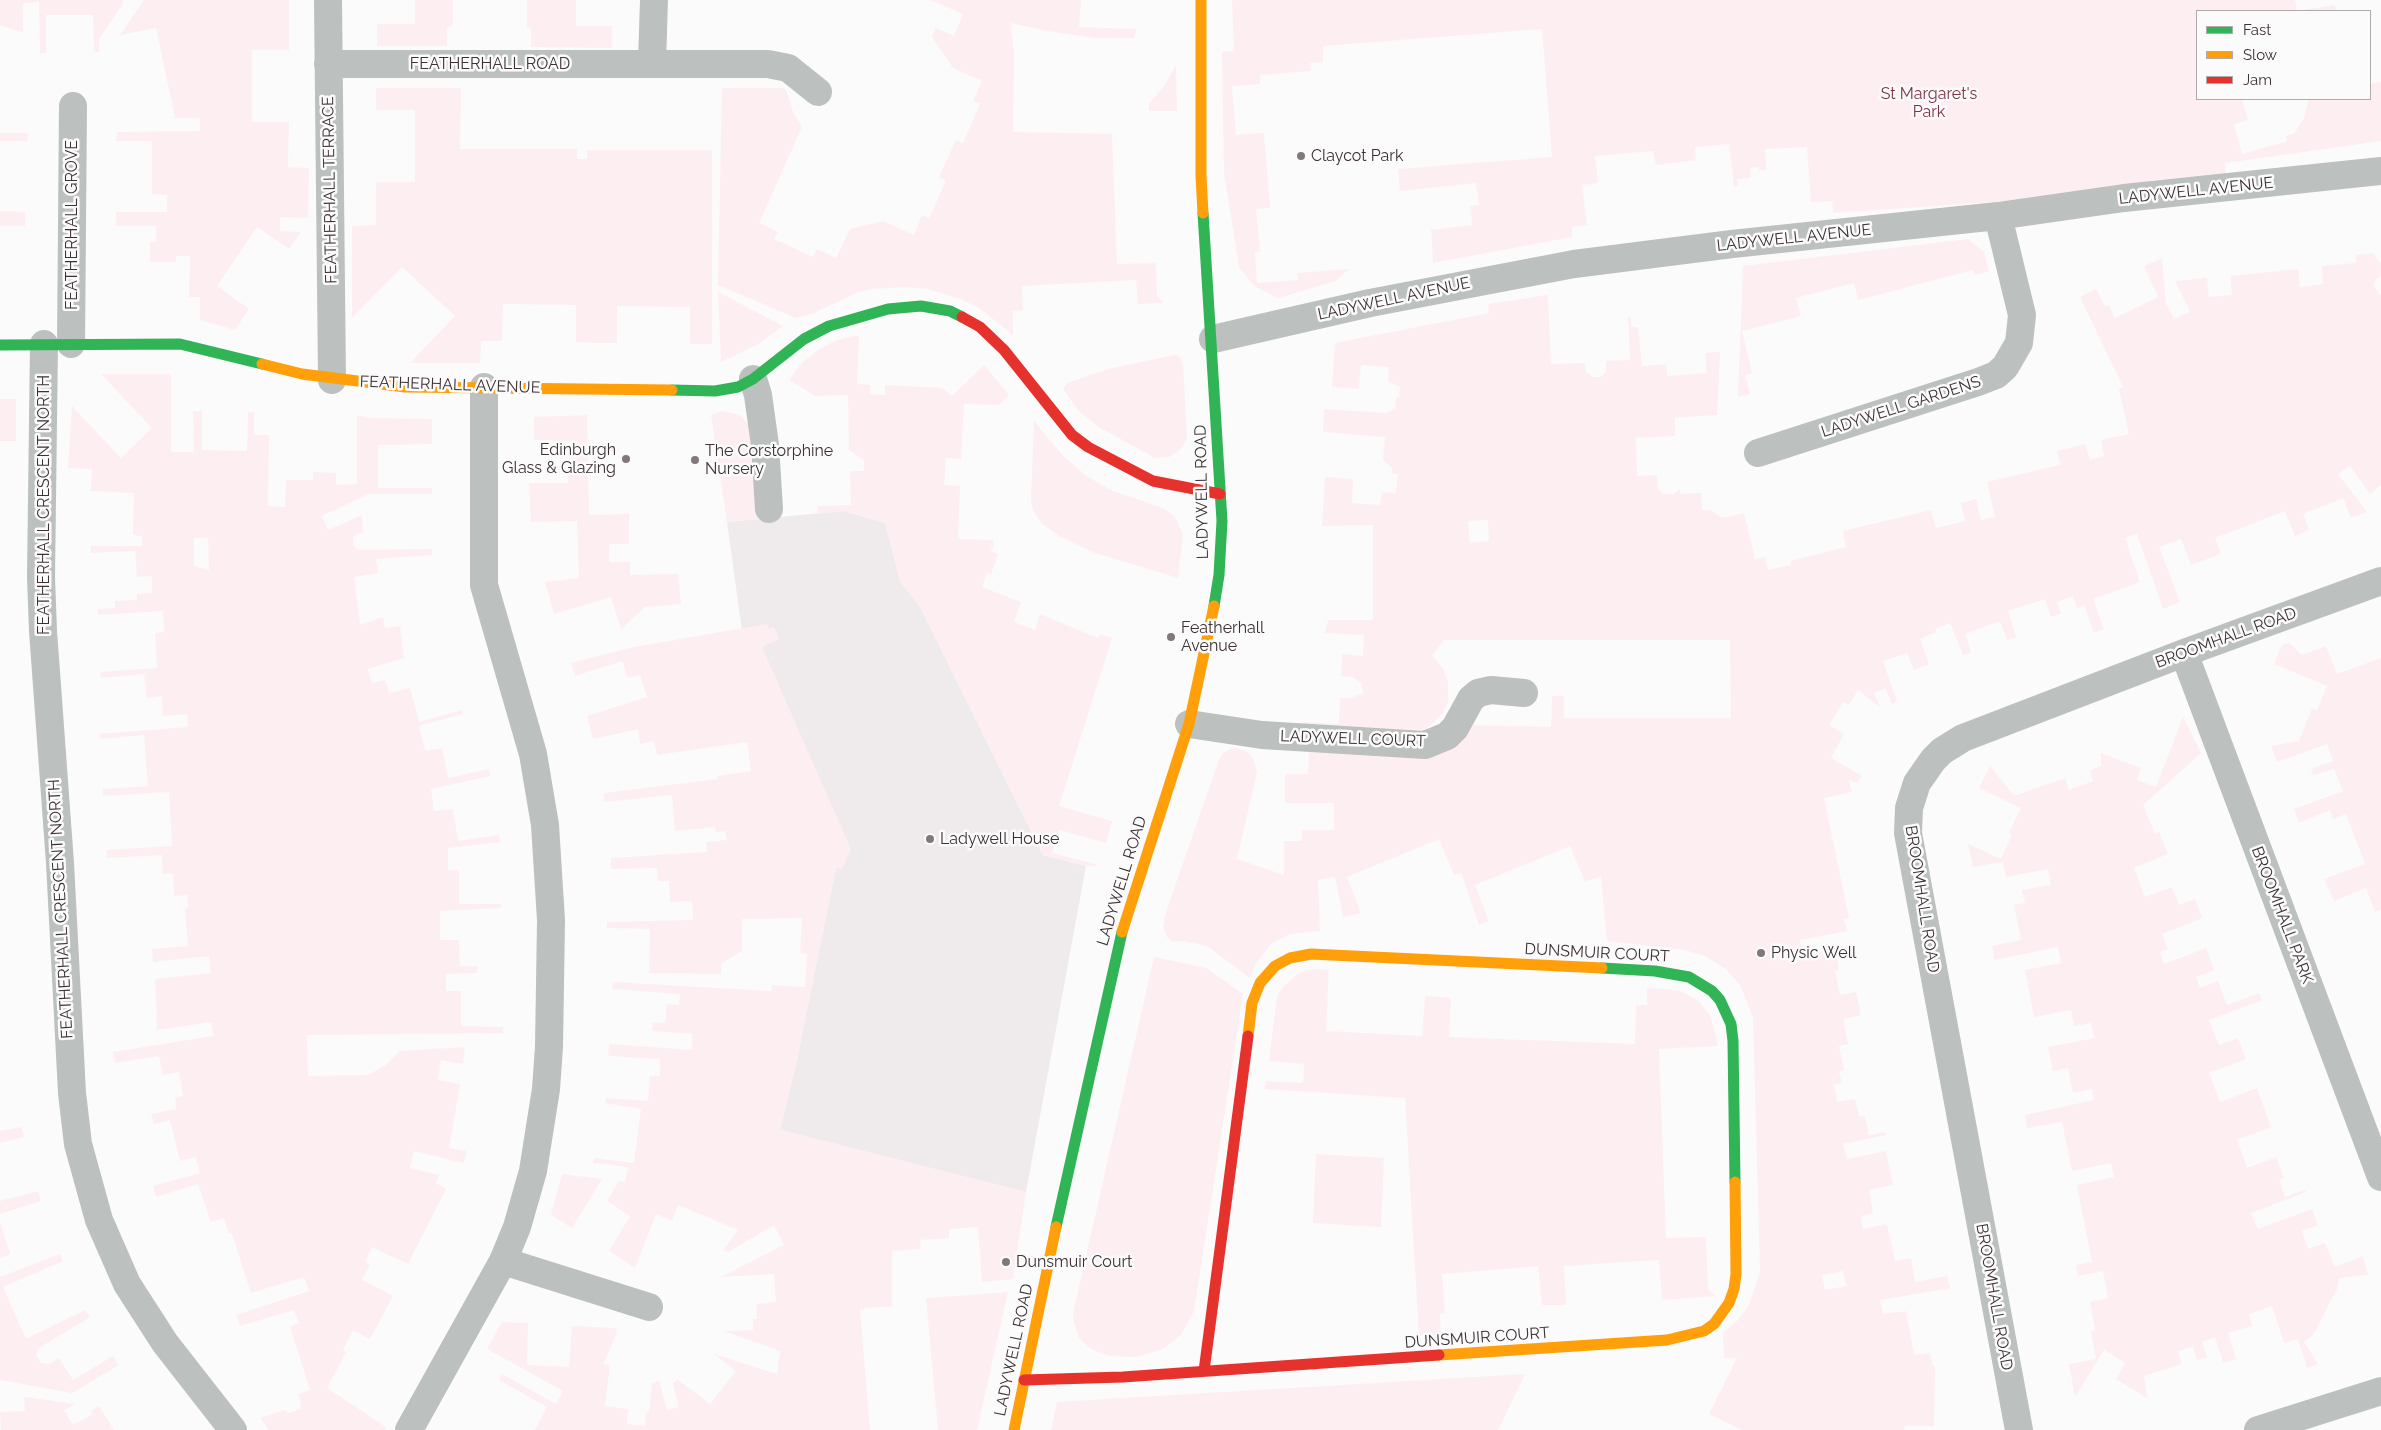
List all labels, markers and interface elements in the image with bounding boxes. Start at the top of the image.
legend [2196,10,2371,100]
text: Fast [2243,21,2271,39]
text: Slow [2243,46,2277,64]
street label: FEATHERHALL ROAD [410,54,570,74]
text: Jam [2243,71,2272,89]
park label: St Margaret's Park [1881,84,1977,122]
street label: FEATHERHALL TERRACE [319,96,341,284]
street label: FEATHERHALL GROVE [62,140,82,310]
place label: Claycot Park [1311,146,1403,166]
marker: Claycot Park [1295,150,1307,162]
street label: LADYWELL AVENUE [2118,173,2274,209]
street label: LADYWELL AVENUE [1716,220,1872,256]
street label: LADYWELL AVENUE [1316,273,1472,325]
street label: FEATHERHALL AVENUE [359,372,541,398]
street label: LADYWELL GARDENS [1819,372,1983,442]
street label: FEATHERHALL CRESCENT NORTH [34,375,54,635]
street label: LADYWELL ROAD [1191,424,1213,560]
place label: Edinburgh Glass & Glazing [502,440,616,478]
place label: The Corstorphine Nursery [705,441,833,479]
marker: Edinburgh Glass & Glazing [620,453,632,465]
marker: The Corstorphine Nursery [689,454,701,466]
street label: BROOMHALL ROAD [2153,604,2299,672]
place label: Featherhall Avenue [1181,618,1264,656]
marker: Featherhall Avenue [1165,631,1177,643]
street label: LADYWELL COURT [1280,727,1426,751]
street label: FEATHERHALL CRESCENT NORTH [45,779,77,1039]
street label: LADYWELL ROAD [1093,814,1151,948]
street label: BROOMHALL ROAD [1901,824,1943,974]
place label: Ladywell House [940,829,1059,849]
marker: Ladywell House [924,833,936,845]
street label: BROOMHALL PARK [2247,844,2317,986]
street label: DUNSMUIR COURT [1524,940,1670,966]
place label: Physic Well [1771,943,1856,963]
marker: Physic Well [1755,947,1767,959]
street label: BROOMHALL ROAD [1972,1222,2016,1372]
place label: Dunsmuir Court [1016,1252,1132,1272]
marker: Dunsmuir Court [1000,1256,1012,1268]
street label: LADYWELL ROAD [991,1282,1037,1418]
street label: DUNSMUIR COURT [1404,1323,1550,1353]

